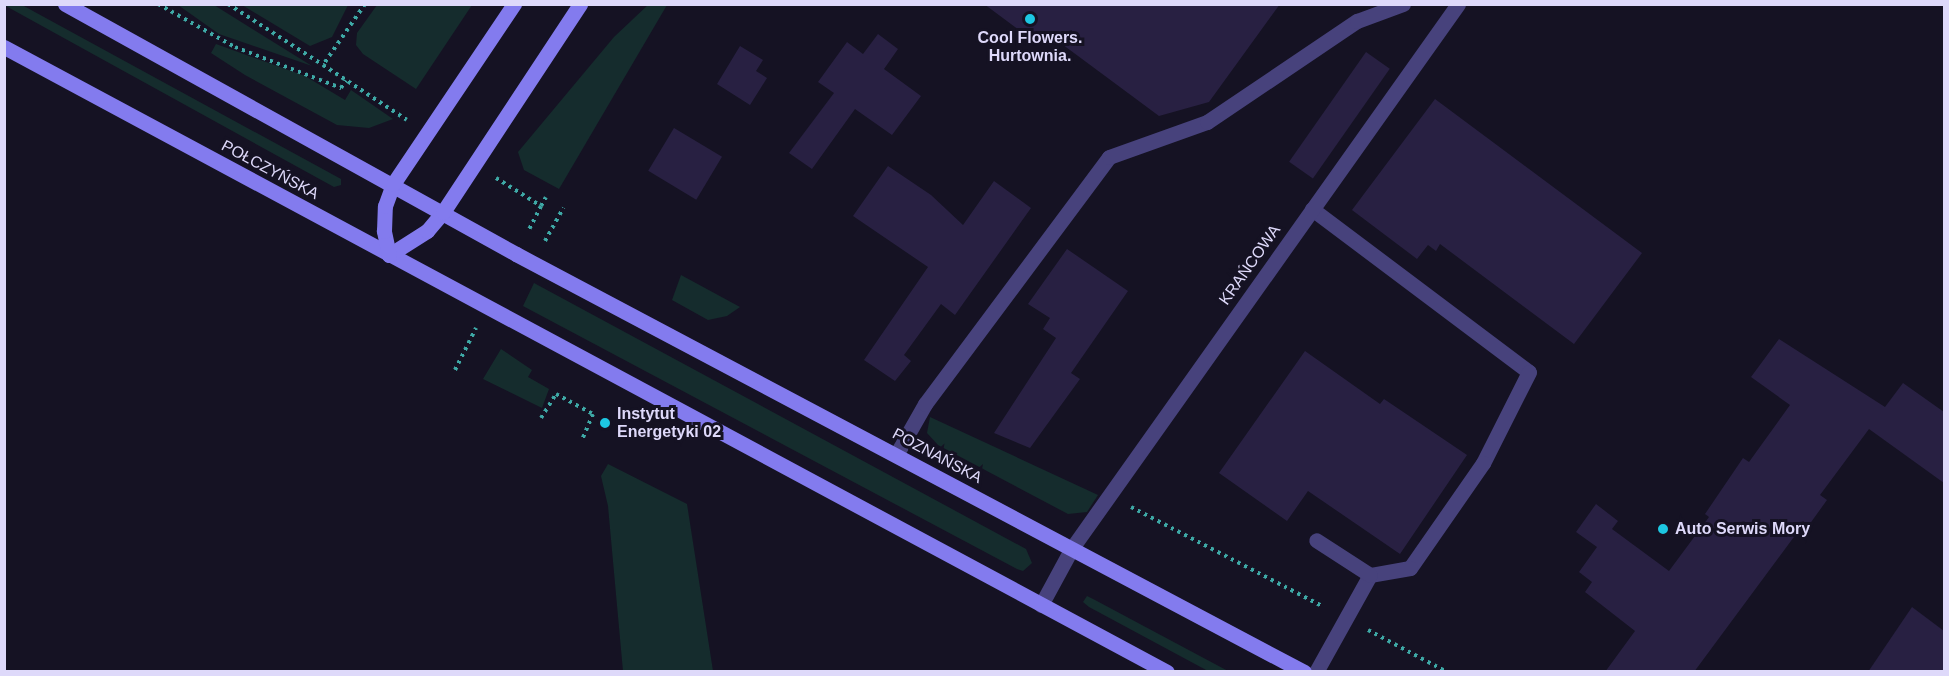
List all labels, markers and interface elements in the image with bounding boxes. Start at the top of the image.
marker: Cool Flowers. Hurtownia. [1023,12,1037,26]
place label: Cool Flowers. Hurtownia. [978,28,1082,66]
street label: POŁCZYŃSKA [218,136,322,204]
street label: KRAŃCOWA [1215,221,1285,309]
place label: Instytut Energetyki 02 [617,404,721,442]
marker: Instytut Energetyki 02 [598,416,612,430]
street label: POZNAŃSKA [889,424,985,488]
place label: Auto Serwis Mory [1675,519,1810,539]
marker: Auto Serwis Mory [1656,522,1670,536]

